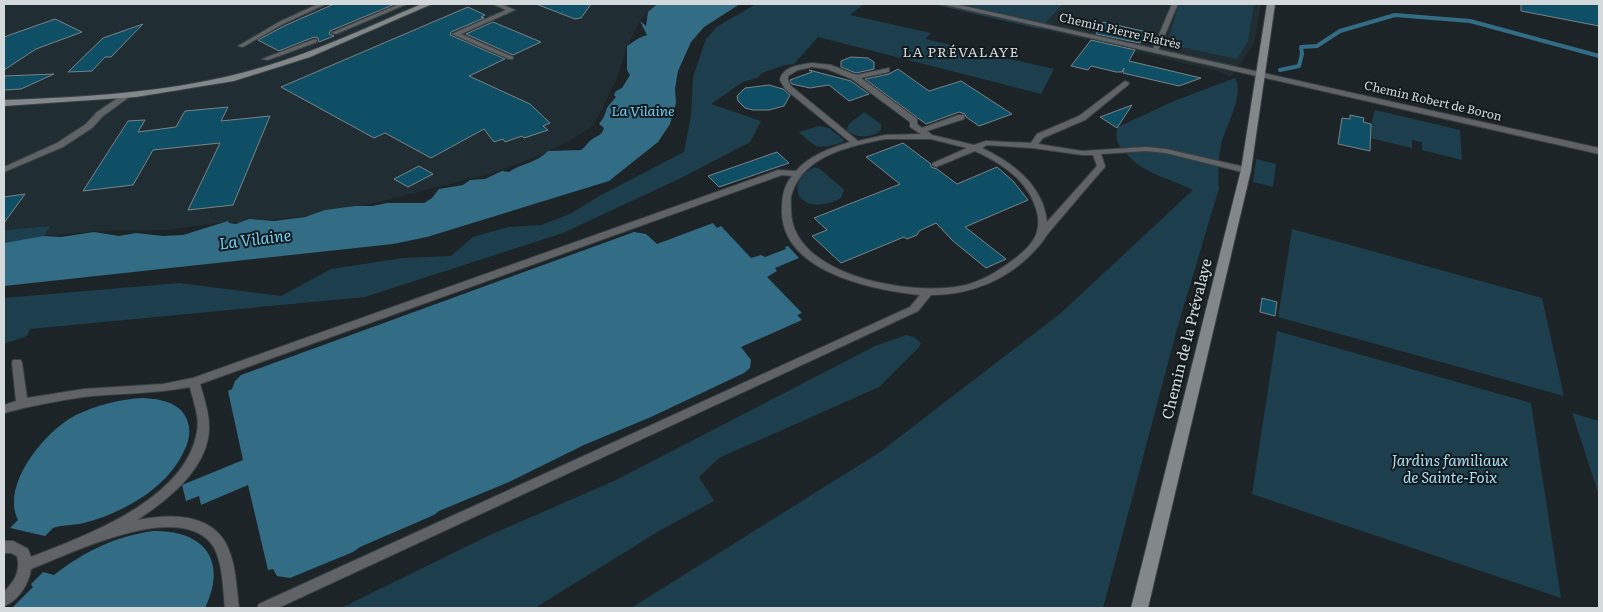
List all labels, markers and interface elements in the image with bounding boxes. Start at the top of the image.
street label: Chemin Pierre Flatrès [1058,7,1183,53]
district label: LA PRÉVALAYE [903,41,1019,61]
street label: Chemin Robert de Boron [1363,75,1504,125]
water label: La Vilaine [611,100,675,120]
water label: La Vilaine [217,222,292,254]
street label: Chemin de la Prévalaye [1154,256,1217,421]
park label: Jardins familiaux de Sainte-Foix [1392,448,1508,488]

